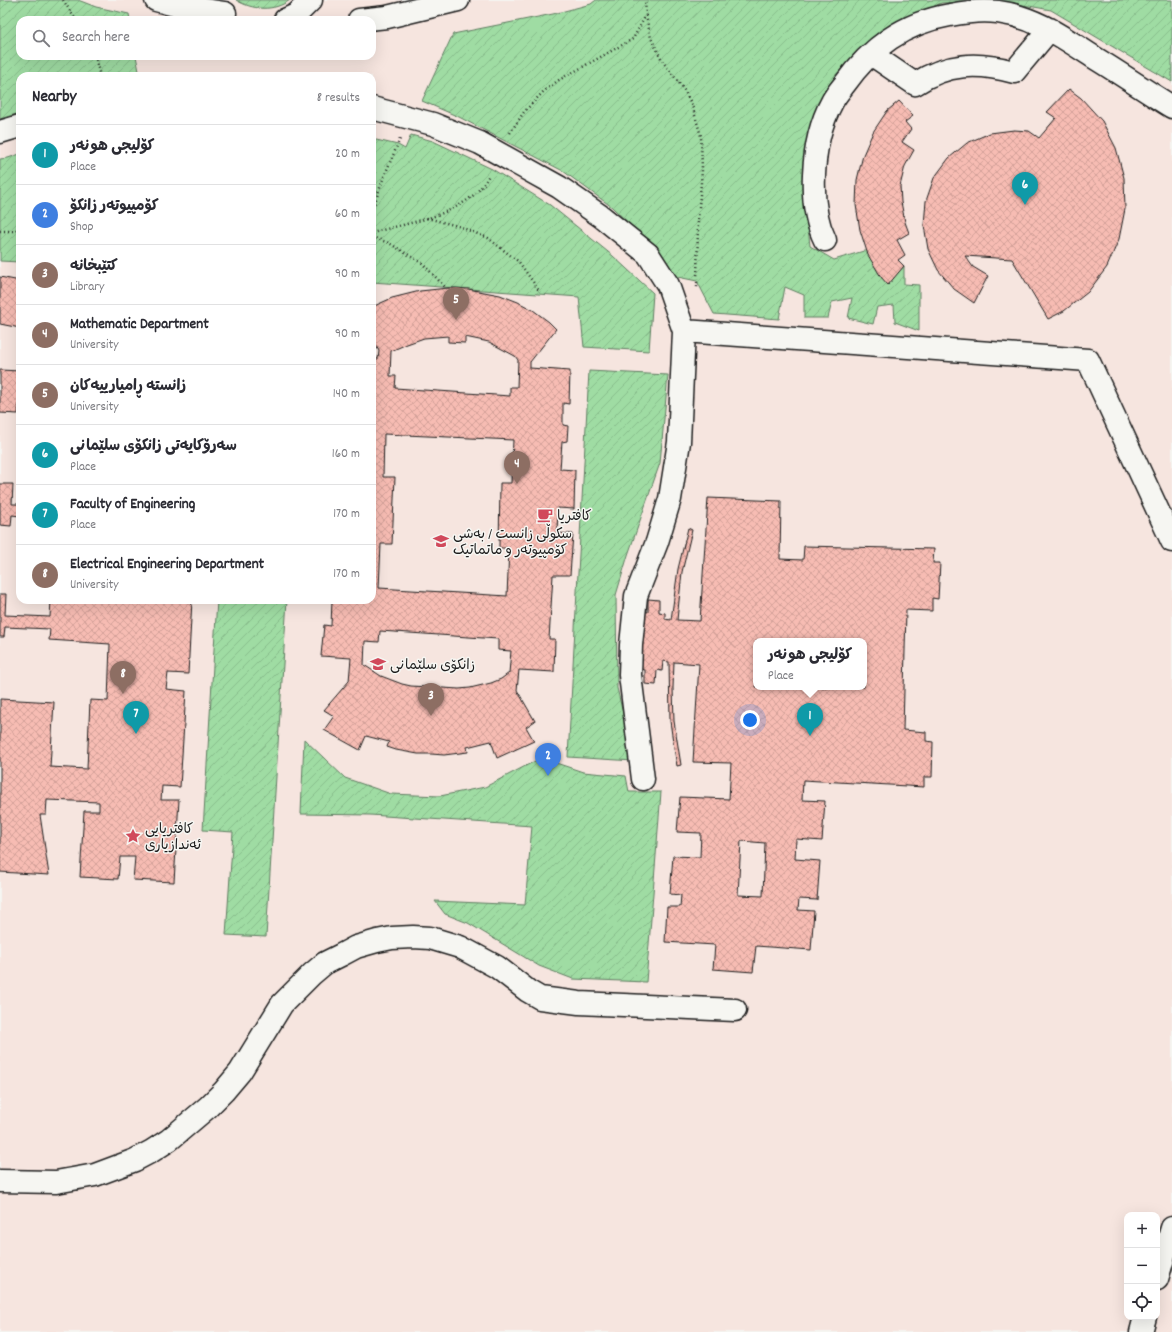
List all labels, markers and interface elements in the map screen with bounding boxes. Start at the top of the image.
search box [16,16,376,60]
icon: search [30,27,52,49]
text: Search here [62,27,130,49]
text: Nearby [32,86,76,110]
text: 8 results [317,89,360,108]
text: کۆلیجی هونەر [70,136,155,158]
text: 1 [44,145,46,164]
text: 20 m [335,145,360,164]
text: Place [70,158,96,177]
pin: 6 [1012,172,1038,205]
text: کۆمپیوتەر زانکۆ [70,196,159,218]
text: 2 [42,205,48,224]
text: 60 m [335,205,360,224]
text: Shop [70,218,93,237]
text: کتێبخانە [70,256,118,278]
text: 3 [42,265,48,284]
text: 90 m [335,265,360,284]
text: Library [70,278,104,297]
pin: 5 [443,287,469,320]
text: Mathematic Department [70,314,209,336]
text: 4 [42,325,48,344]
text: 90 m [335,325,360,344]
text: University [70,336,119,355]
text: زانستە ڕامیارییەکان [70,376,186,398]
text: 5 [42,385,48,404]
text: 140 m [333,385,360,404]
text: University [70,398,119,417]
text: سەرۆکایەتی زانکۆی سلێمانی [70,436,237,458]
text: 6 [42,445,48,464]
text: 160 m [332,445,360,464]
pin: 4 [504,451,530,484]
text: Place [70,458,96,477]
text: Faculty of Engineering [70,494,195,516]
text: 7 [43,505,47,524]
text: 170 m [333,505,360,524]
cafe icon: کافتریا [536,506,554,524]
place label: کافتریا [557,507,591,527]
text: Place [70,516,96,535]
place label: سکوڵی زانست / بەشی کۆمپیوتەر و ماتماتیک [453,523,572,561]
school or university icon: سکوڵی زانست / بەشی کۆمپیوتەر و ماتماتیک [432,532,450,550]
text: Electrical Engineering Department [70,554,264,576]
text: 8 [42,565,48,584]
text: 170 m [333,565,360,584]
text: University [70,576,119,595]
popup [753,638,867,690]
text: کۆلیجی هونەر [768,645,852,667]
school or university icon: زانکۆی سلێمانی [369,655,387,673]
place label: زانکۆی سلێمانی [390,656,475,676]
pin: 8 [110,661,136,694]
text: Place [768,667,794,686]
pin: 3 [418,683,444,716]
pin: 7 [123,701,149,734]
pin: 1 [797,703,823,736]
your location [740,710,760,730]
pin: 2 [535,743,561,776]
place label: کافتریایی ئەندازیاری [145,820,201,856]
place icon: کافتریایی ئەندازیاری [124,827,142,845]
map controls [1124,1212,1160,1320]
button: + [1124,1212,1160,1248]
button: − [1124,1248,1160,1284]
button: locate [1124,1284,1160,1320]

